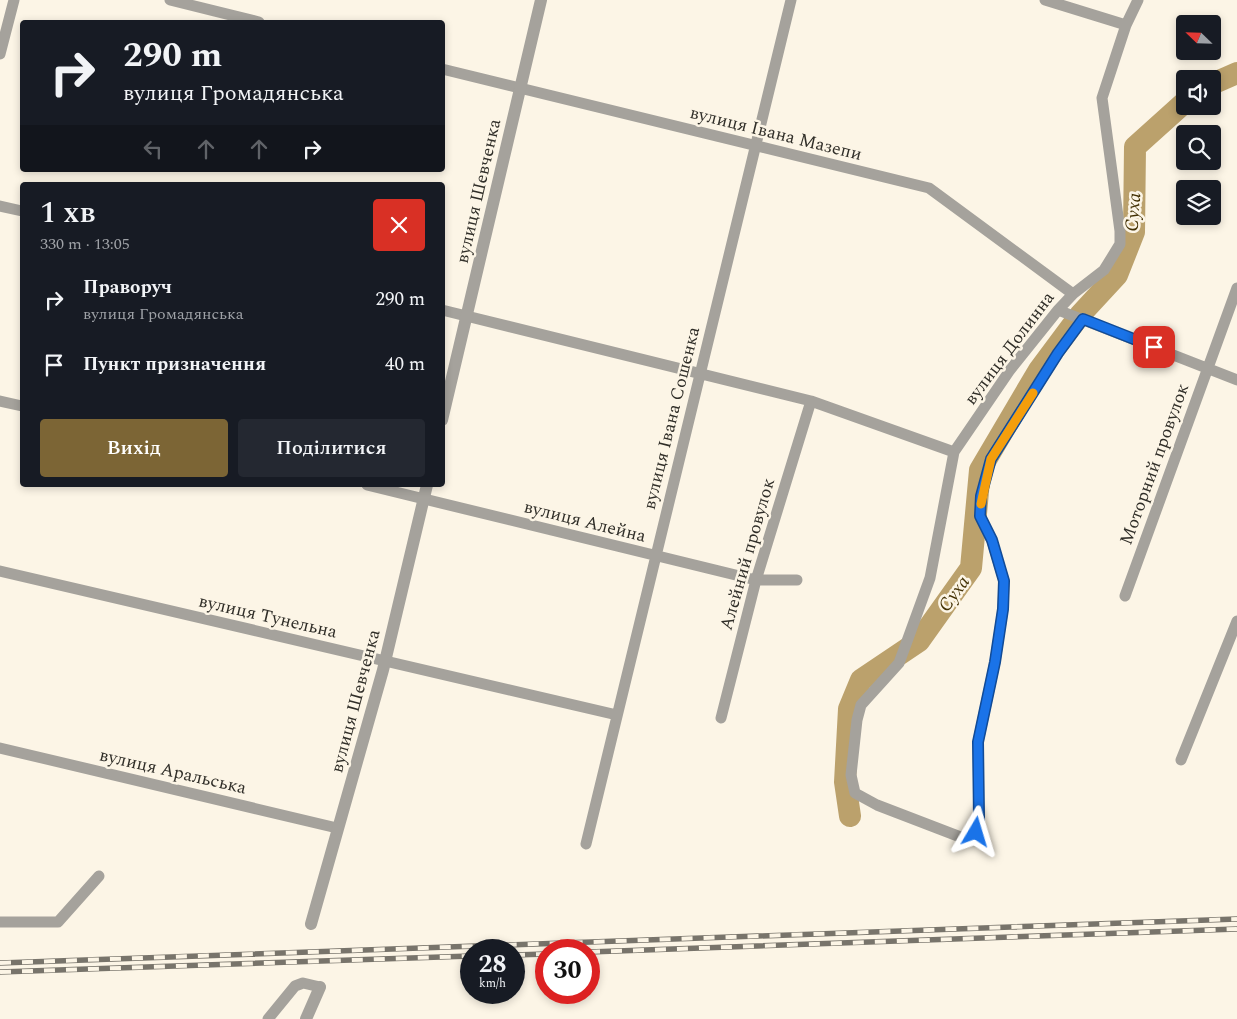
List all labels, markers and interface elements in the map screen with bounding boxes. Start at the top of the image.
north arrow [1176,15,1221,60]
map controls [1176,15,1221,225]
text: 290 m [123,29,222,82]
icon: right [40,40,105,105]
button: sound [1176,70,1221,115]
text: вулиця Громадянська [123,77,344,110]
street label: вулиця Івана Мазепи [687,99,865,168]
street label: вулиця Шевченка [449,116,508,266]
button: search [1176,125,1221,170]
icon: left [139,135,167,163]
icon: ahead [192,135,220,163]
icon: ahead [245,135,273,163]
icon: right [298,135,326,163]
button: layers [1176,180,1221,225]
text: 1 хв [40,190,95,236]
water label: Суха [1118,191,1149,233]
button: close [373,199,425,251]
text: 330 m · 13:05 [40,232,130,256]
text: Праворуч [83,273,172,302]
text: 290 m [375,285,425,314]
icon: right [40,286,68,314]
street label: вулиця Долинна [958,286,1061,411]
text: вулиця Громадянська [83,302,244,326]
street label: вулиця Івана Сошенка [636,324,707,512]
pin [1133,326,1175,368]
icon: arrive [1140,333,1168,361]
text: Пункт призначення [83,350,266,379]
text: 40 m [385,350,425,379]
icon: arrive [40,351,68,379]
street label: Моторний провулок [1113,380,1196,549]
button: Вихід [40,419,228,477]
button: Поділитися [238,419,425,477]
street label: Алейний провулок [713,475,782,633]
street label: вулиця Алейна [521,493,649,550]
water label: Суха [931,569,978,618]
street label: вулиця Тунельна [196,587,340,646]
street label: вулиця Шевченка [323,626,388,776]
street label: вулиця Аральська [97,741,249,802]
position arrow [949,805,1001,857]
speed limit sign: 30 [535,939,600,1004]
text: 28 [478,946,507,984]
text: km/h [479,974,506,993]

